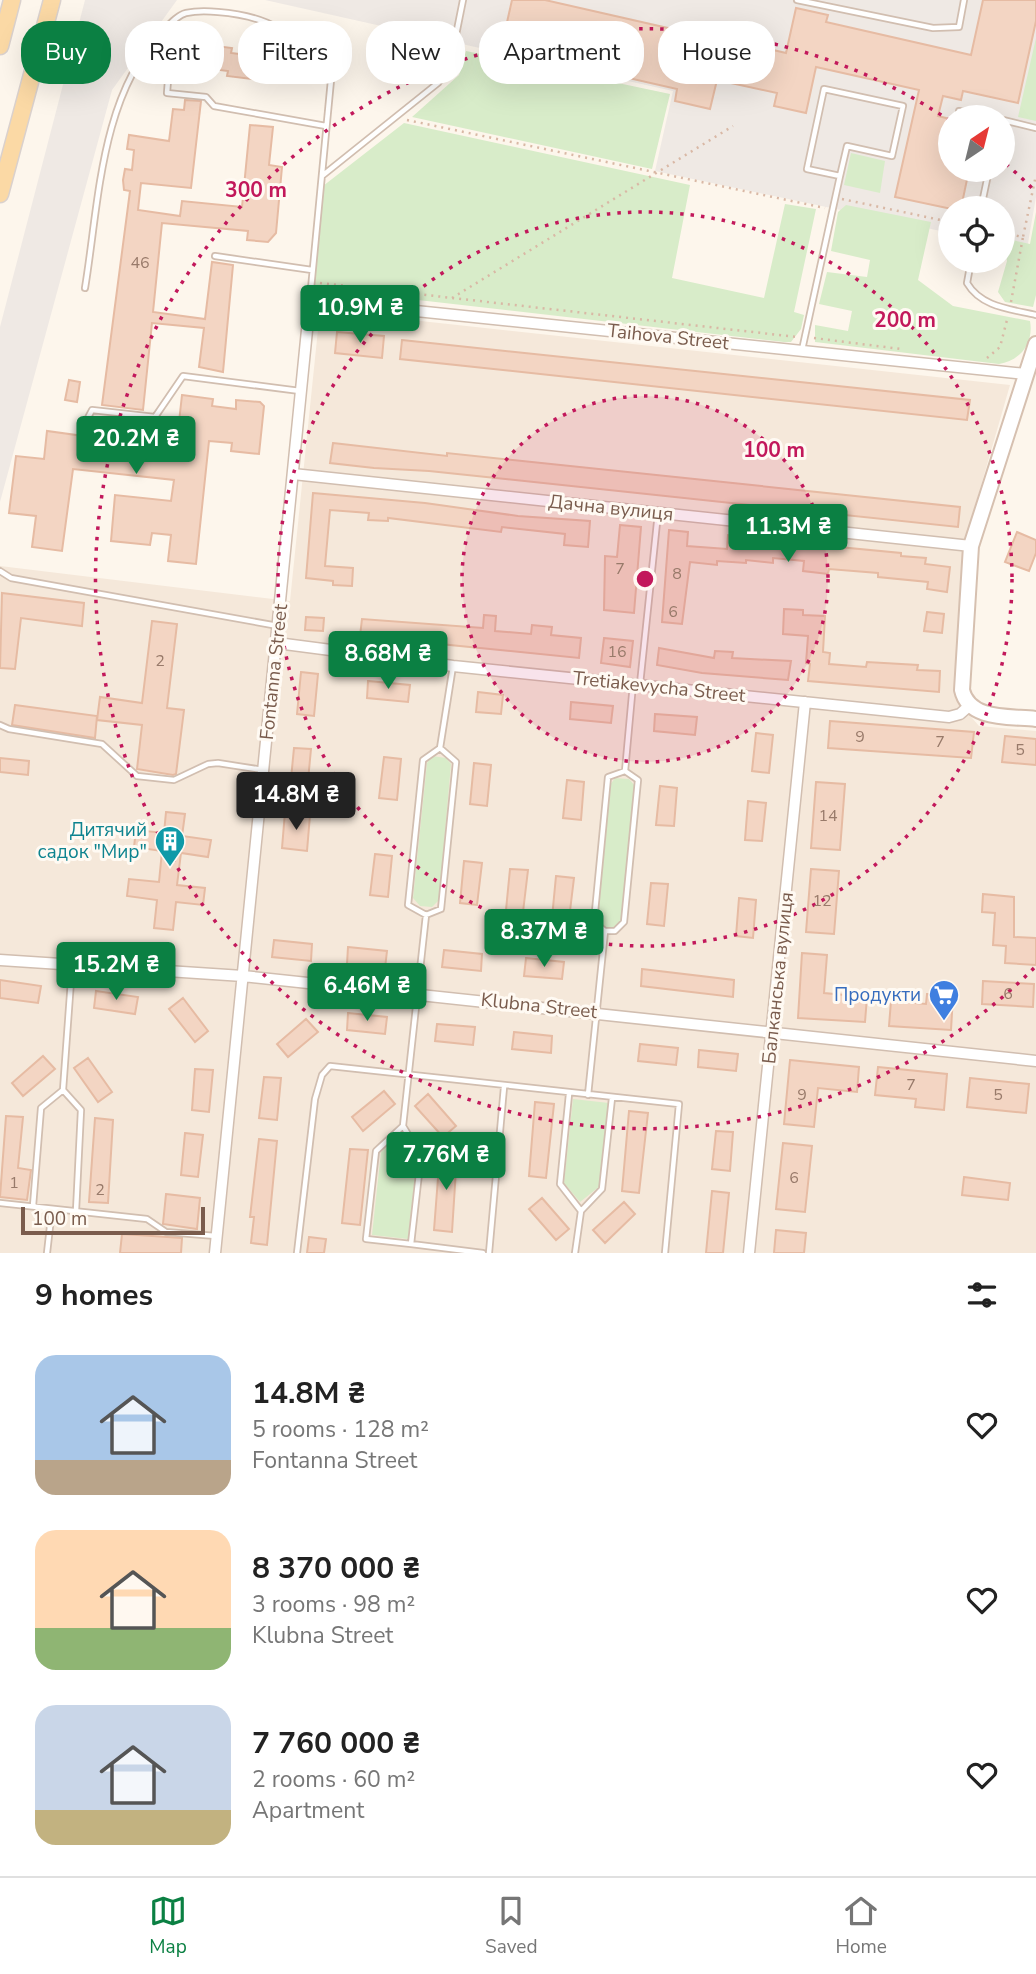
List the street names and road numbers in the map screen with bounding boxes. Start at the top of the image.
street label: Taihova Street [606,318,730,356]
street label: Дачна вулиця [547,489,675,527]
street label: Fontanna Street [254,602,294,741]
street label: Tretiakevycha Street [571,665,747,709]
street label: Балканська вулиця [756,891,800,1065]
street label: Klubna Street [480,987,599,1025]

